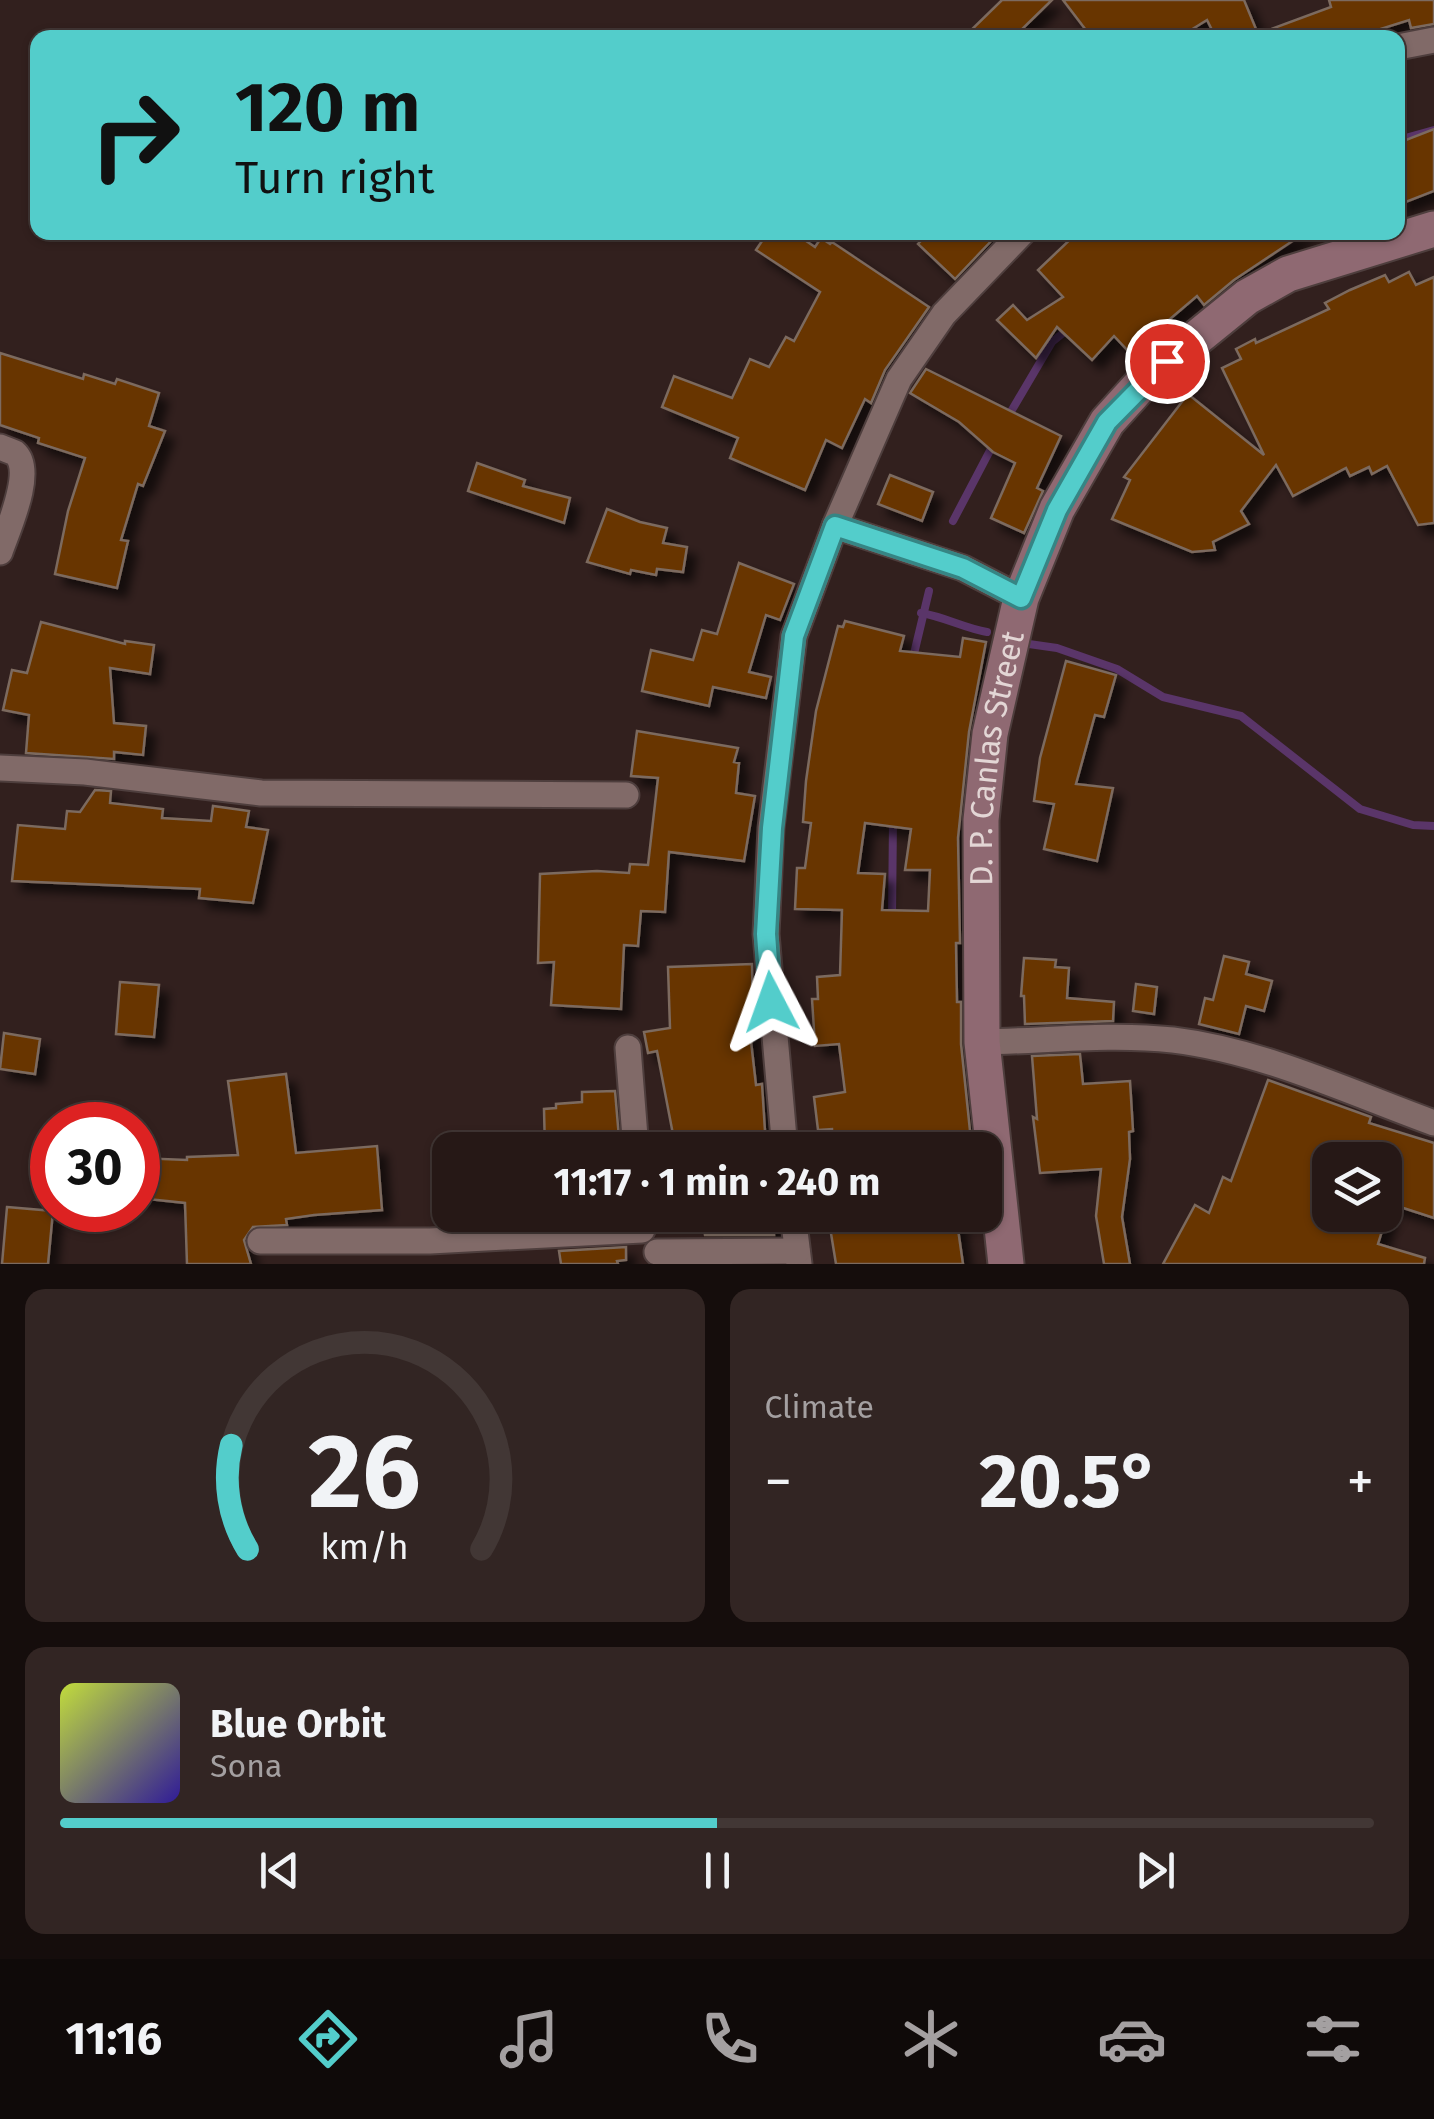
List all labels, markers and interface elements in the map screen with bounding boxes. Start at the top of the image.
text: 120 m [235,66,420,150]
icon: right [70,70,200,200]
text: Turn right [235,151,434,205]
pin [1125,319,1210,404]
icon: arrive [1140,334,1195,389]
street label: D. P. Canlas Street [962,627,1032,886]
position arrow [719,950,823,1054]
speed limit sign: 30 [30,1102,160,1232]
map controls [1312,1142,1402,1232]
button: layers [1312,1142,1402,1232]
text: 11:17 · 1 min · 240 m [554,1159,880,1205]
text: Climate [765,1388,874,1426]
text: 26 [309,1410,421,1535]
text: 20.5° [979,1437,1159,1527]
text: − [765,1449,792,1515]
text: + [1347,1449,1374,1515]
text: km/h [321,1526,409,1568]
text: Blue Orbit [210,1701,386,1747]
text: Sona [210,1747,282,1785]
icon: previous [252,1843,307,1898]
icon: pause [690,1843,745,1898]
icon: next [1128,1843,1183,1898]
icon: directions [293,2004,363,2074]
icon: music [494,2004,564,2074]
icon: phone [695,2004,765,2074]
icon: climate [896,2004,966,2074]
icon: car [1097,2004,1167,2074]
icon: filters [1298,2004,1368,2074]
text: 11:16 [66,2012,162,2066]

